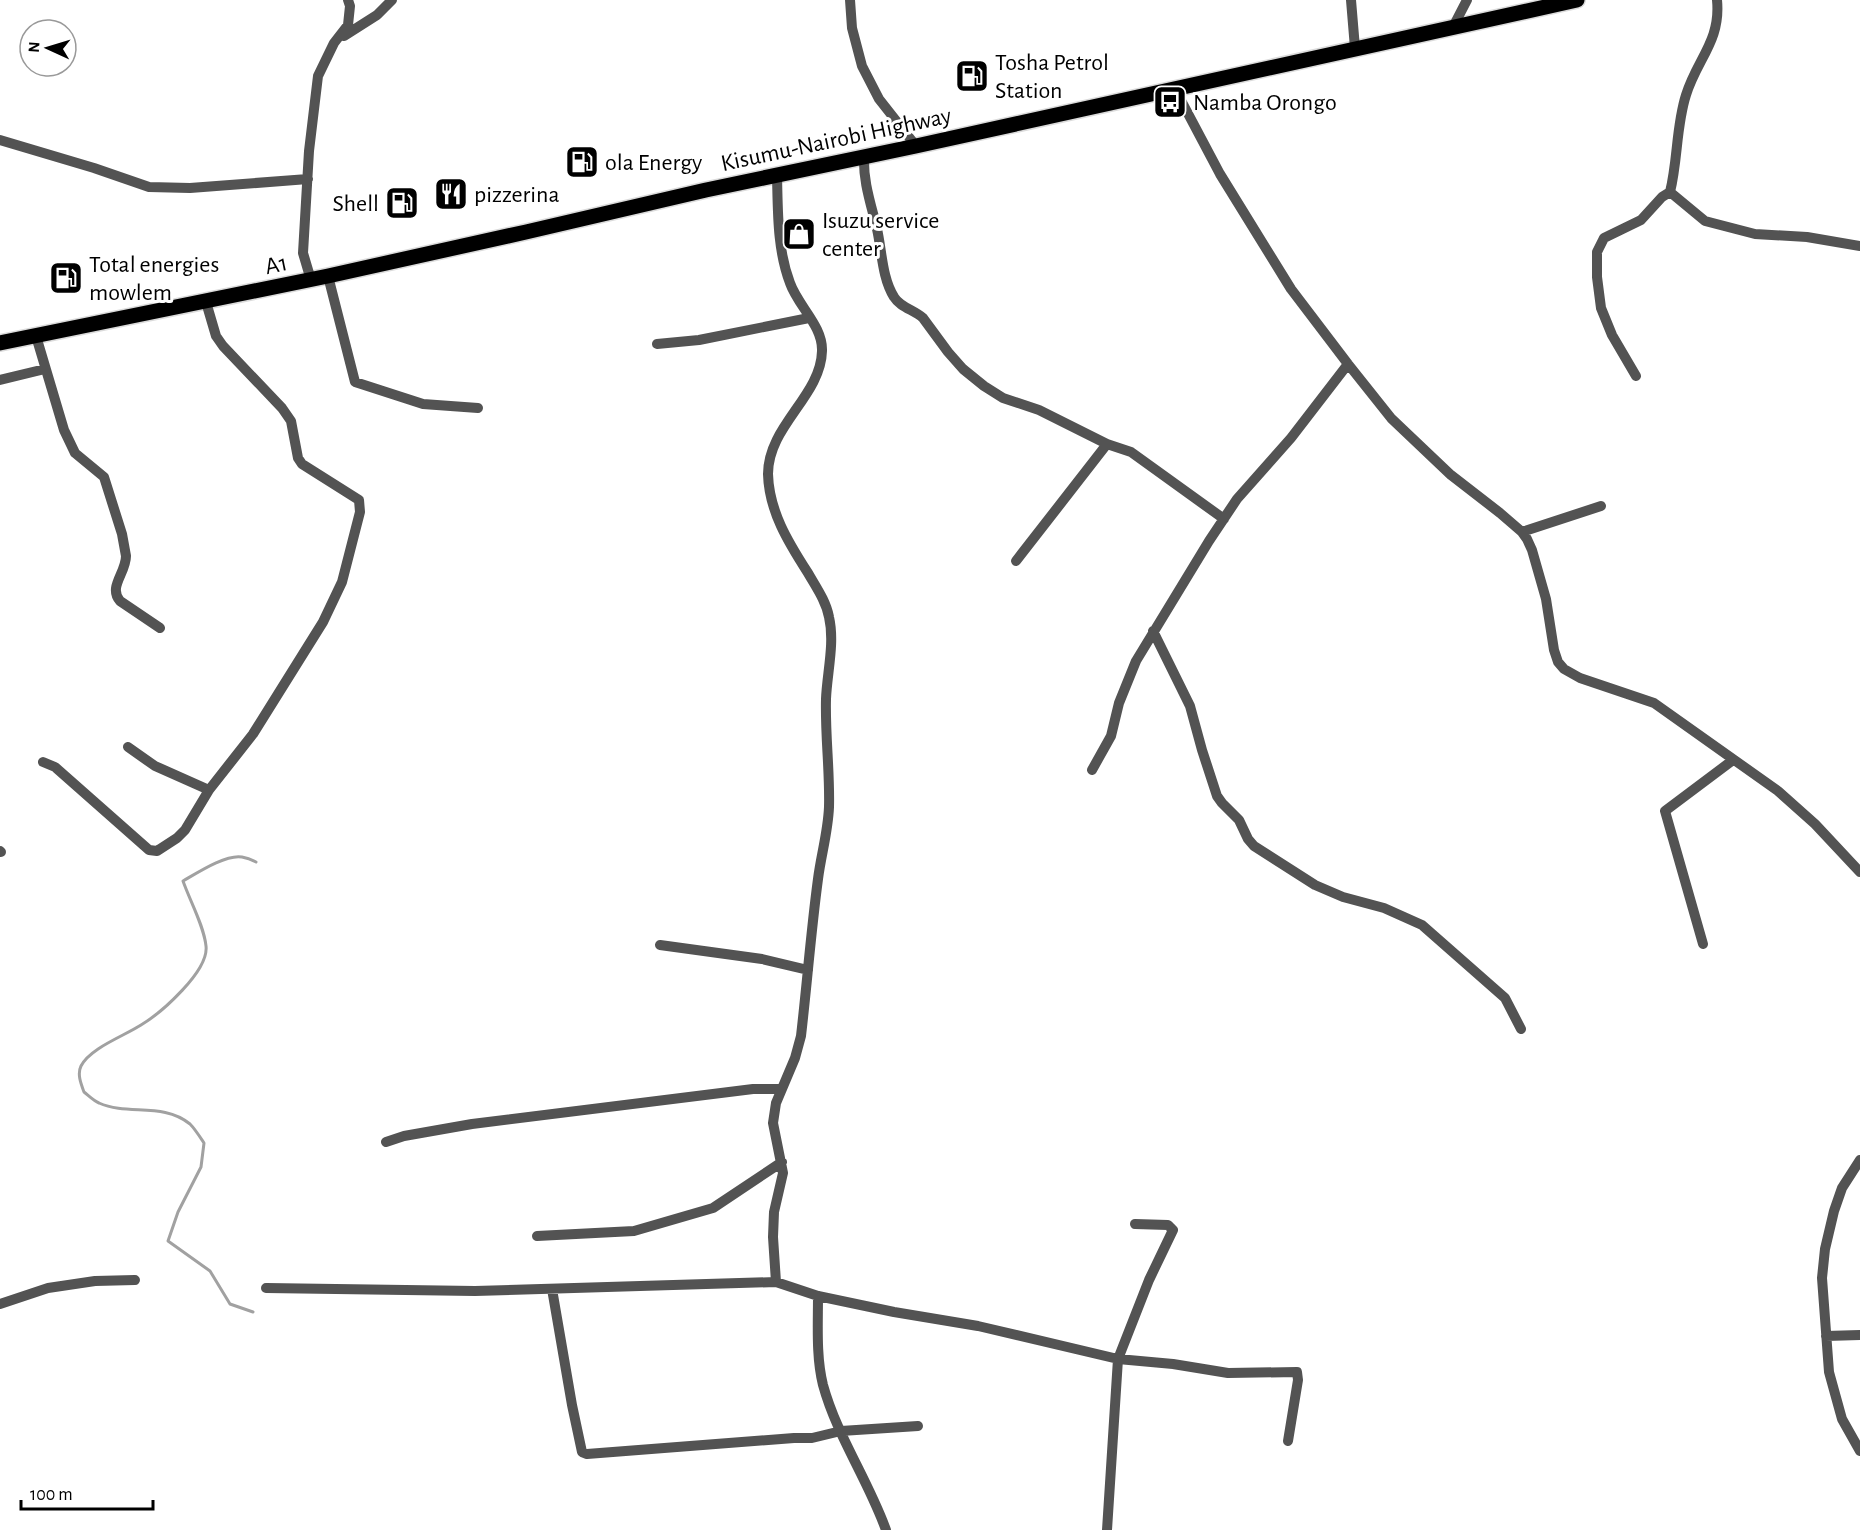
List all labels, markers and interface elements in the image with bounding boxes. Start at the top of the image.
north arrow [18,18,78,78]
text: N [26,41,42,53]
place label: Tosha Petrol Station [995,51,1109,103]
fuel station icon: Tosha Petrol Station [954,58,990,94]
bus stop icon: Namba Orongo [1152,84,1188,120]
place label: Namba Orongo [1193,91,1337,115]
street label: Kisumu-Nairobi Highway [719,104,954,176]
fuel station icon: ola Energy [564,144,600,180]
place label: ola Energy [605,151,702,175]
restaurant icon: pizzerina [433,176,469,212]
place label: pizzerina [474,183,560,207]
fuel station icon: Shell [384,185,420,221]
place label: Shell [333,192,379,216]
place label: Isuzu service center [822,209,939,261]
shop icon: Isuzu service center [781,216,817,252]
street label: A1 [263,251,290,279]
place label: Total energies mowlem [89,253,219,305]
fuel station icon: Total energies mowlem [48,260,84,296]
scale bar [21,1473,153,1511]
text: 100 m [30,1486,73,1504]

